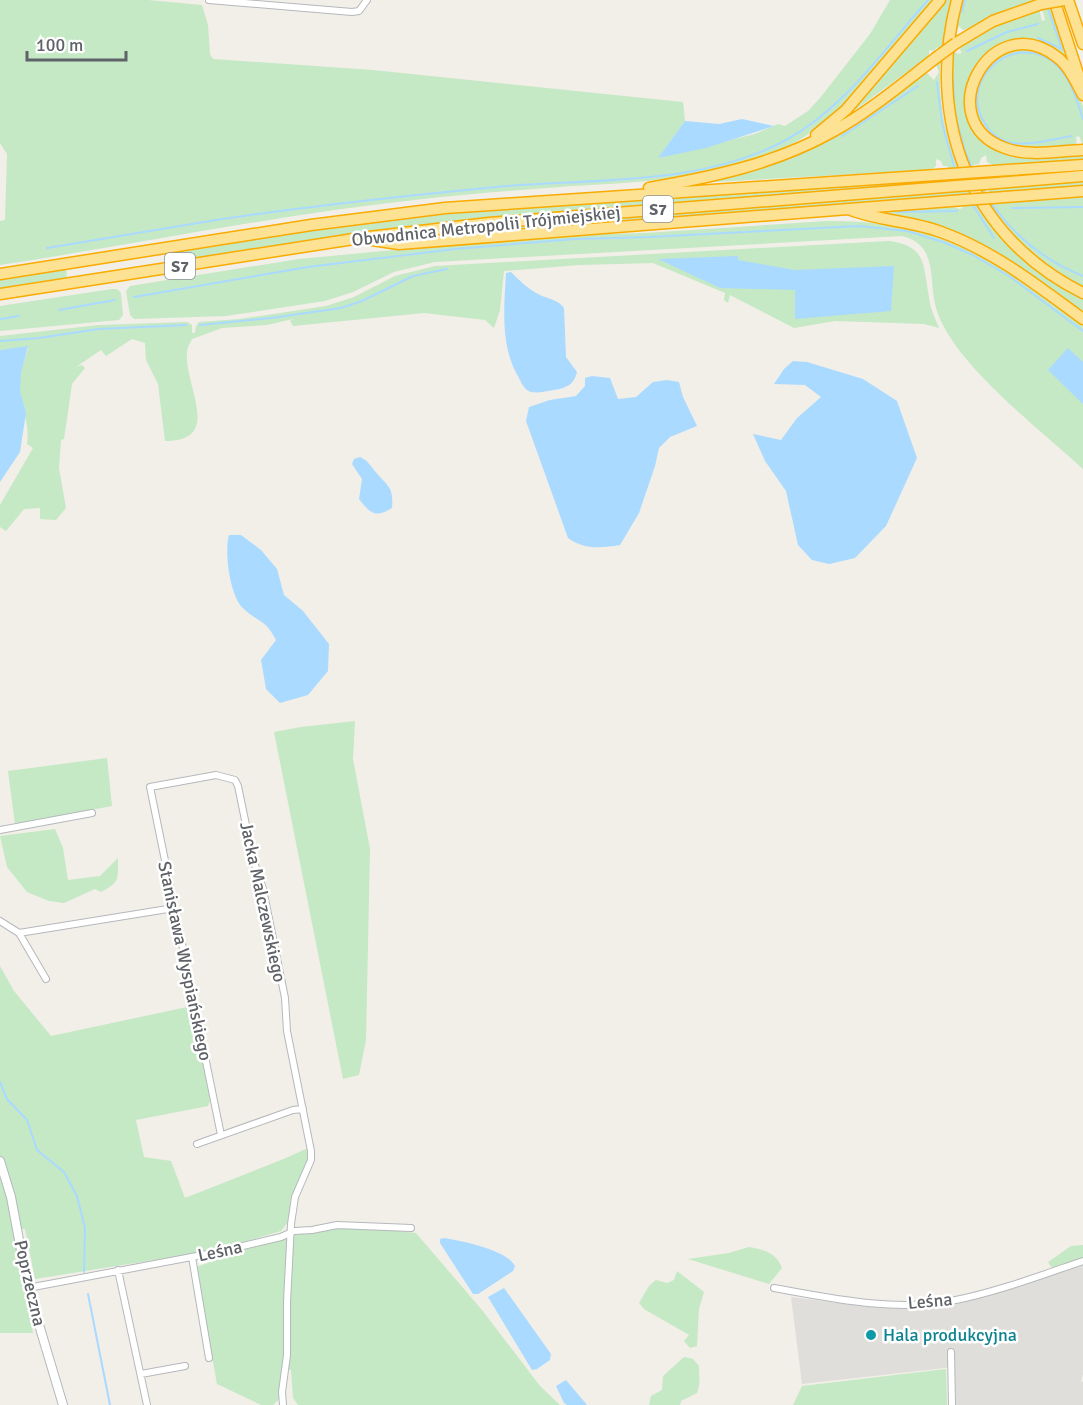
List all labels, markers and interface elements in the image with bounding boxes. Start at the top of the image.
scale bar [27,24,126,62]
text: 100 m [36,34,83,56]
road number: S7 [643,196,673,222]
street label: Obwodnica Metropolii Trójmiejskiej [351,201,621,251]
road number: S7 [165,253,195,279]
street label: Jacka Malczewskiego [235,820,291,984]
street label: Stanisława Wyspiańskiego [153,859,217,1063]
street label: Leśna [196,1236,244,1266]
street label: Poprzeczna [9,1238,51,1328]
street label: Leśna [907,1288,953,1314]
place label: Hala produkcyjna [883,1324,1017,1346]
marker: Hala produkcyjna [864,1328,878,1342]

